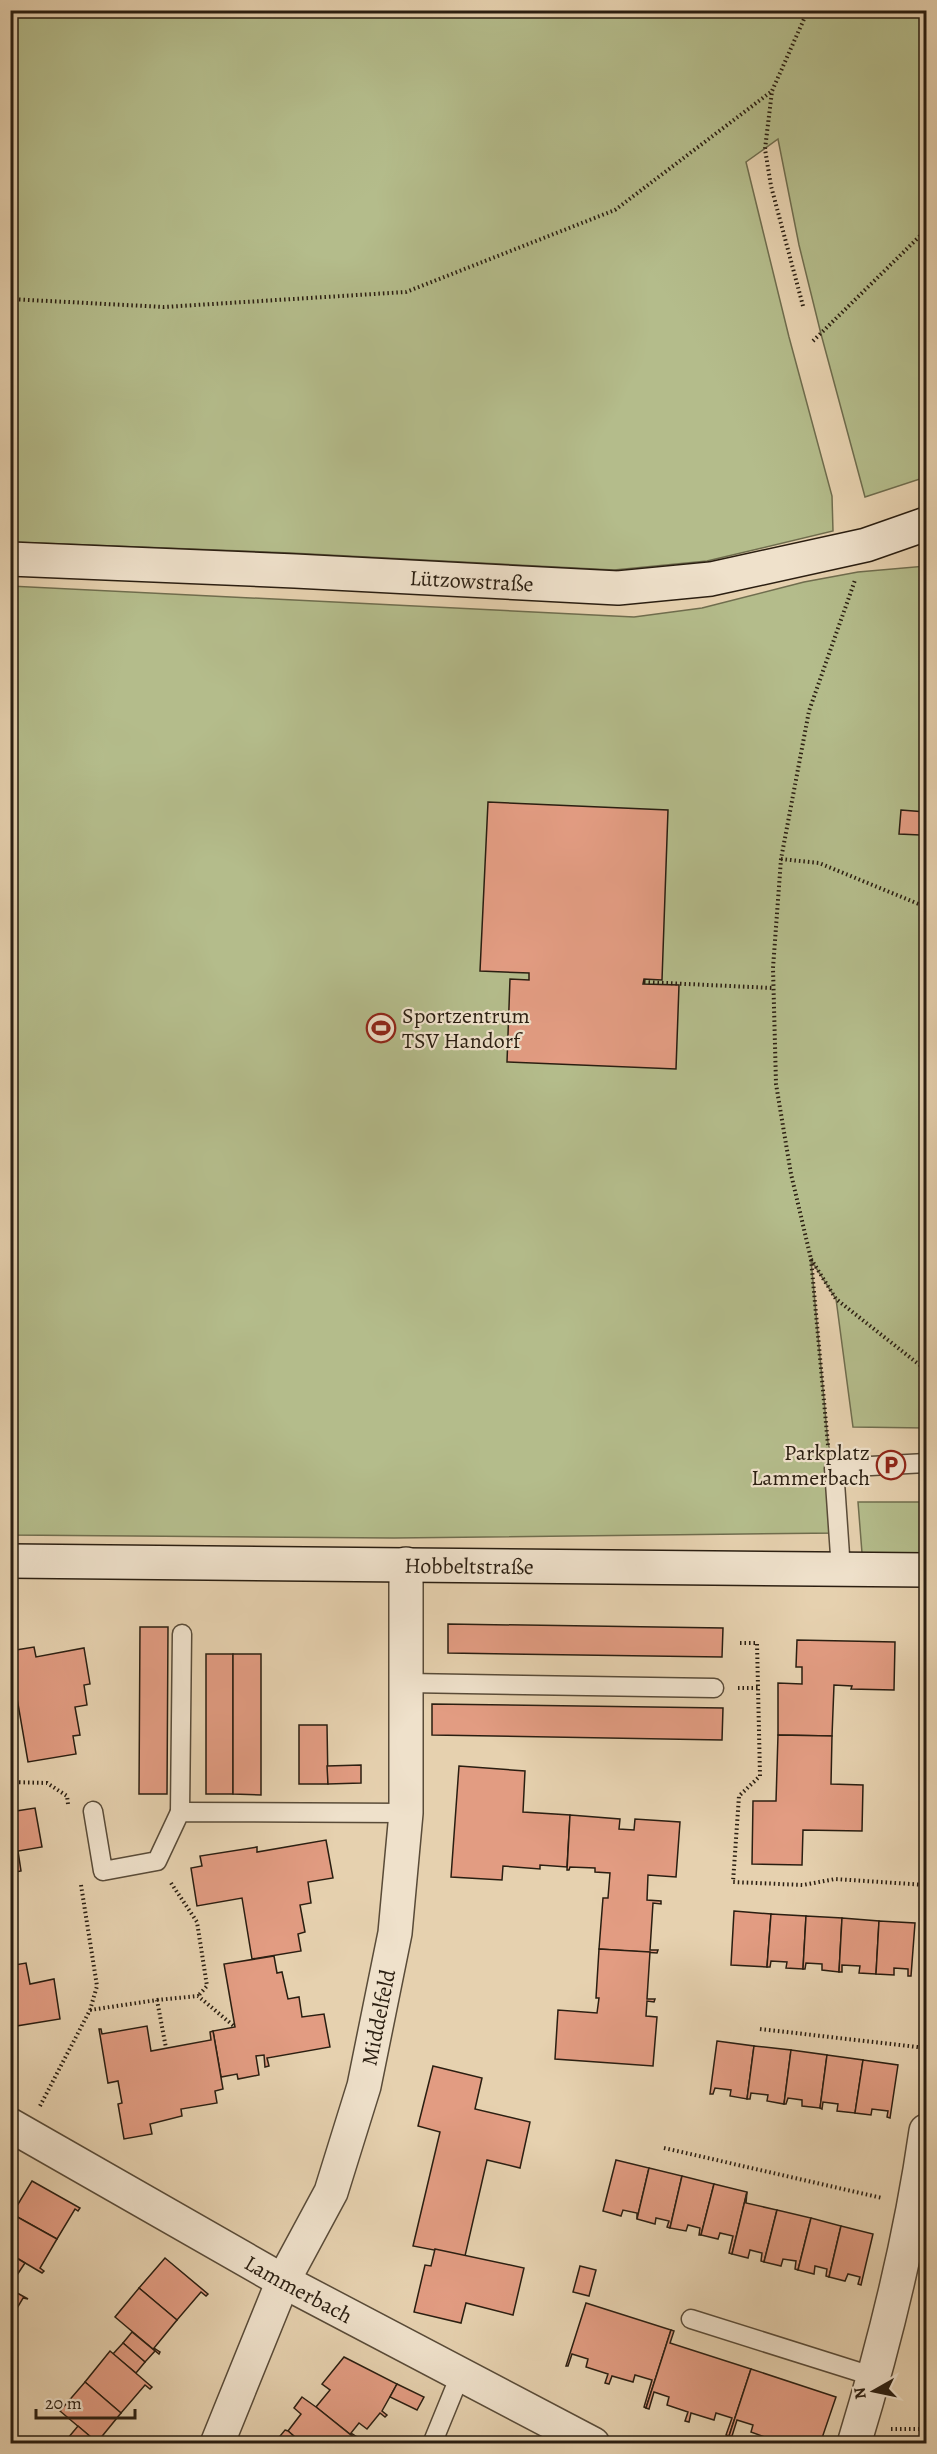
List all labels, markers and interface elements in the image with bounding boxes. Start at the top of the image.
street label: Lützowstraße [409,563,534,600]
place label: Sportzentrum TSV Handorf [402,1001,530,1056]
sports icon: Sportzentrum TSV Handorf [365,1012,397,1044]
place label: Parkplatz Lammerbach [751,1438,870,1493]
parking icon: Parkplatz Lammerbach [875,1449,907,1481]
street label: Hobbeltstraße [404,1551,534,1582]
street label: Middelfeld [355,1967,403,2068]
street label: Lammerbach [239,2248,358,2331]
north arrow [844,2361,904,2421]
scale bar [36,2382,135,2420]
text: N [848,2385,872,2401]
text: 20 m [45,2391,82,2415]

